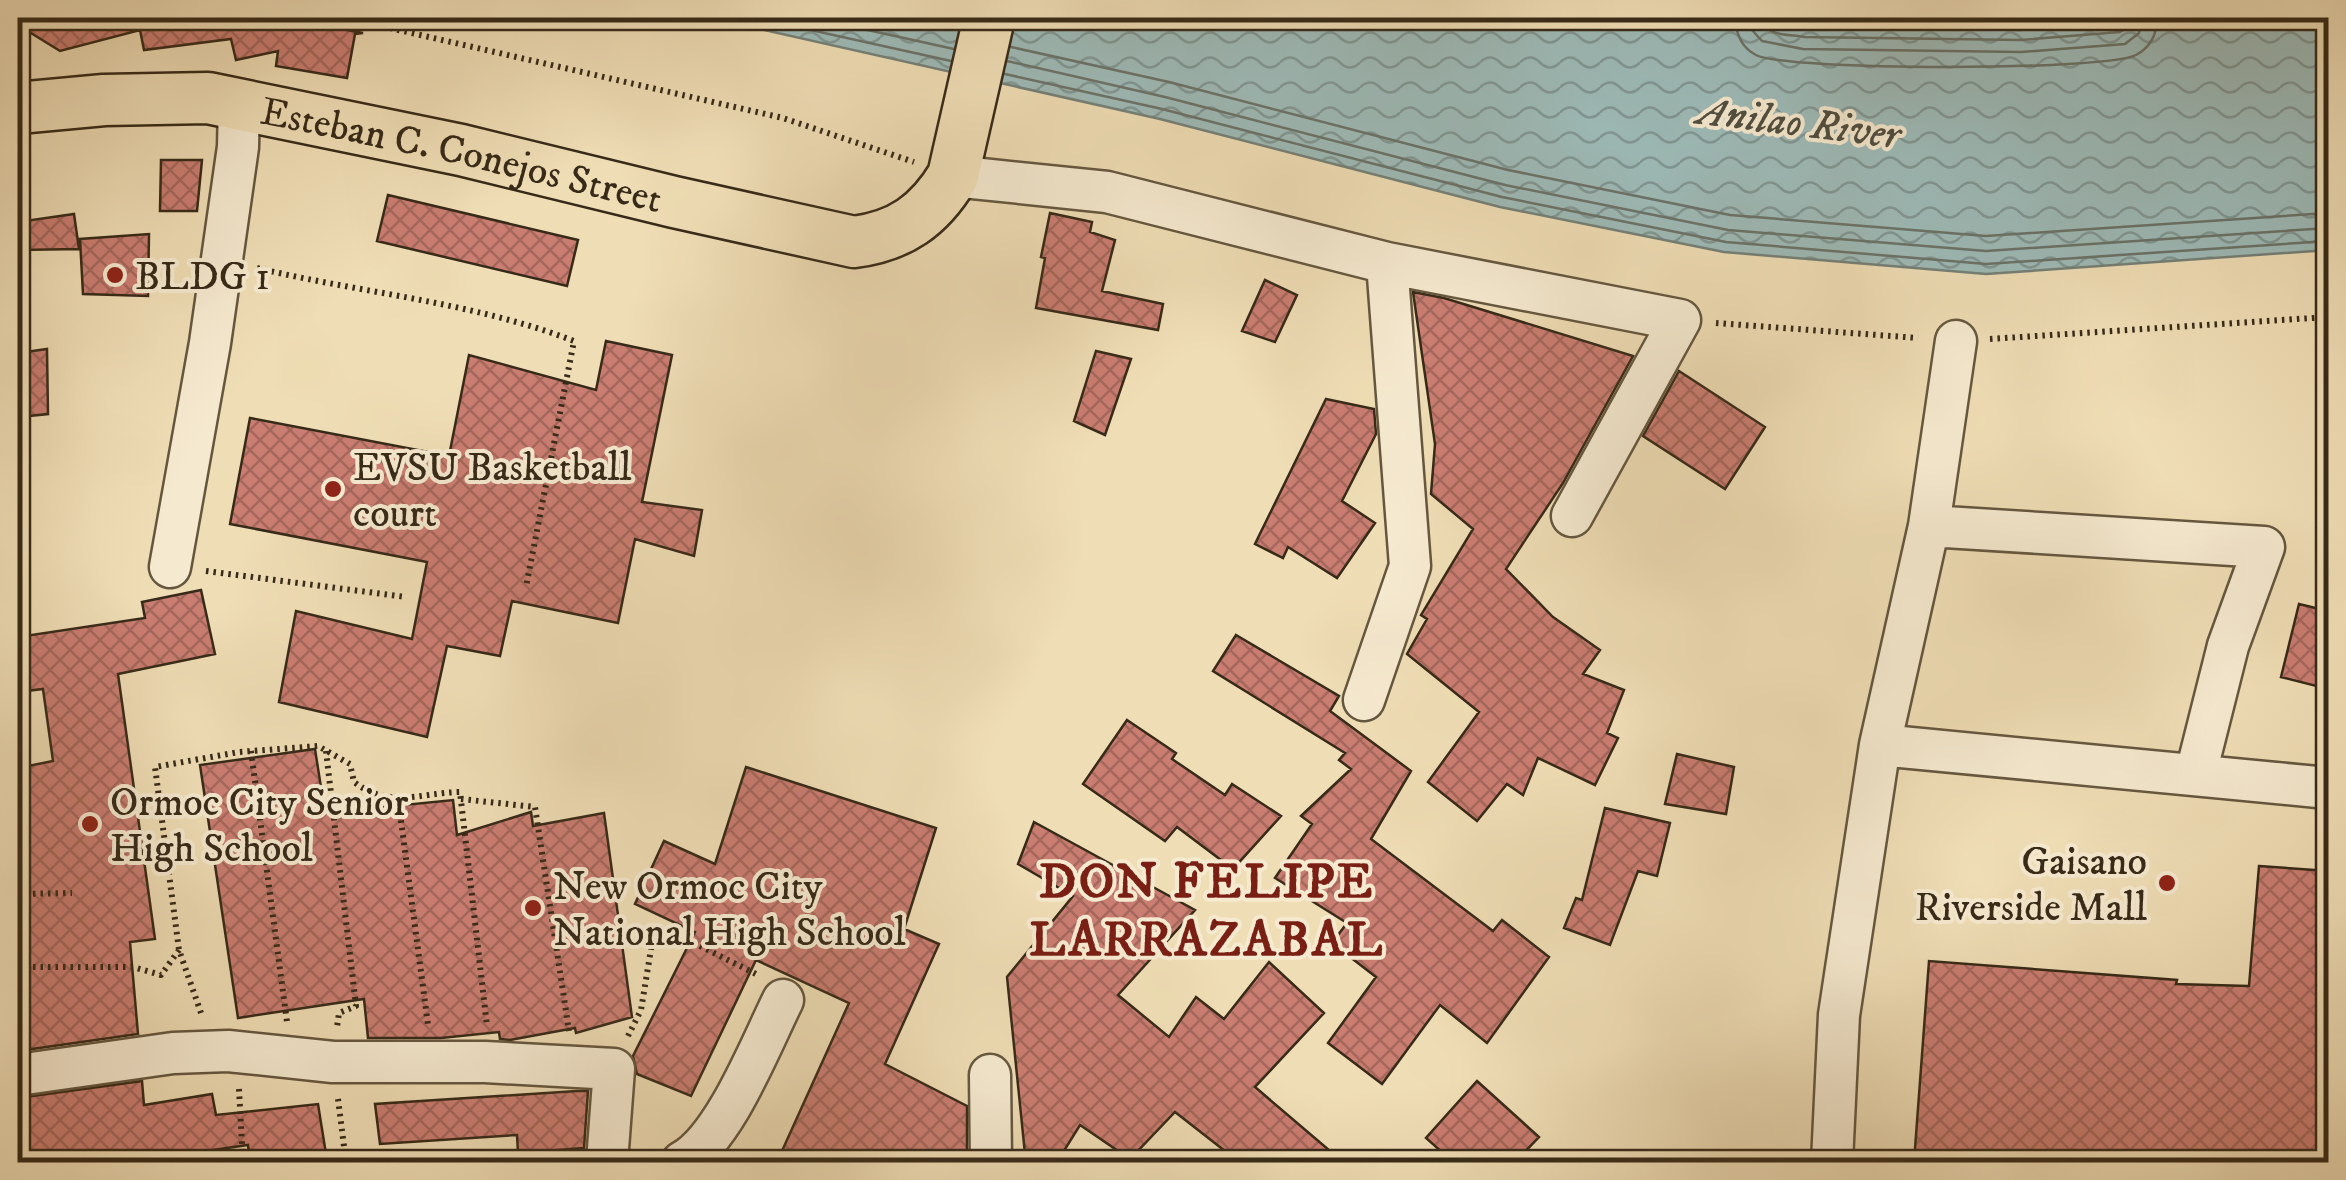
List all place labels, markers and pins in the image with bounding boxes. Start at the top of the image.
place label: BLDG 1 [135,253,270,303]
marker: BLDG 1 [104,264,126,286]
place label: EVSU Basketball court [353,444,631,540]
marker: EVSU Basketball court [322,478,344,500]
place label: Ormoc City Senior High School [110,779,408,875]
marker: Ormoc City Senior High School [79,813,101,835]
place label: Gaisano Riverside Mall [1915,838,2147,934]
place label: New Ormoc City National High School [553,863,906,959]
marker: Gaisano Riverside Mall [2156,872,2178,894]
marker: New Ormoc City National High School [522,897,544,919]

